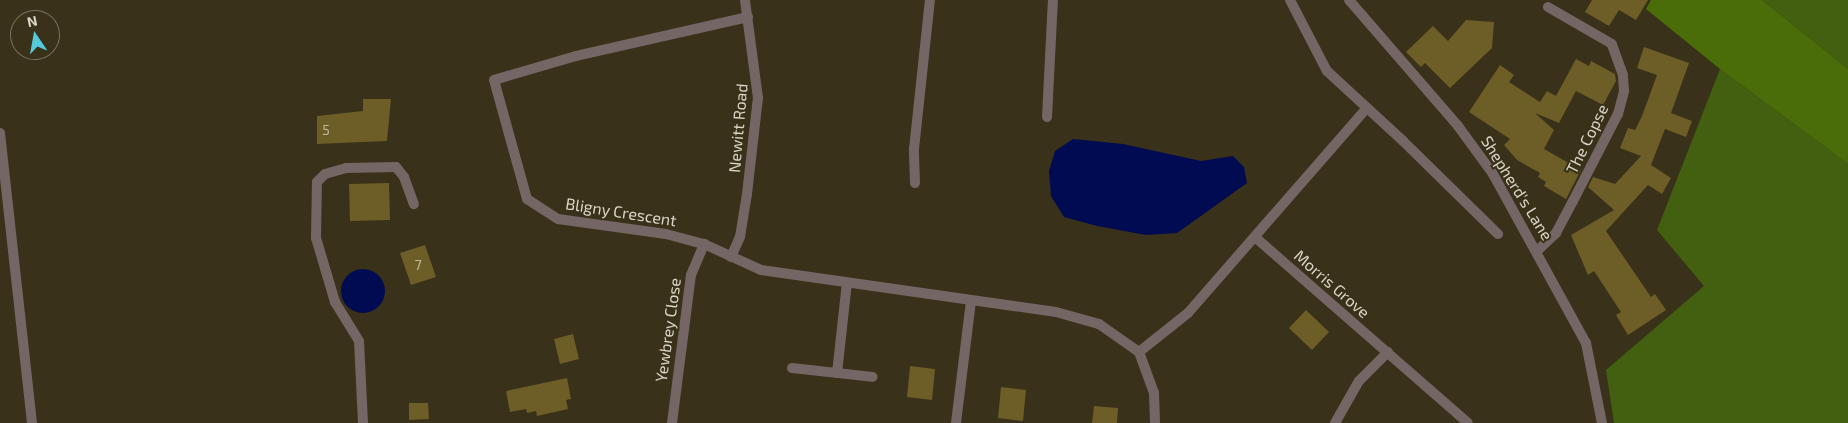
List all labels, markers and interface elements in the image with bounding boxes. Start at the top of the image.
north arrow [10,10,60,60]
text: N [25,11,39,30]
street label: Newitt Road [725,83,751,173]
street label: The Copse [1562,101,1612,177]
house number: 5 [322,122,330,138]
street label: Shepherd's Lane [1477,132,1557,244]
street label: Bligny Crescent [564,194,678,230]
street label: Morris Grove [1290,246,1374,322]
house number: 7 [414,257,422,273]
street label: Yewbrey Close [651,276,685,384]

